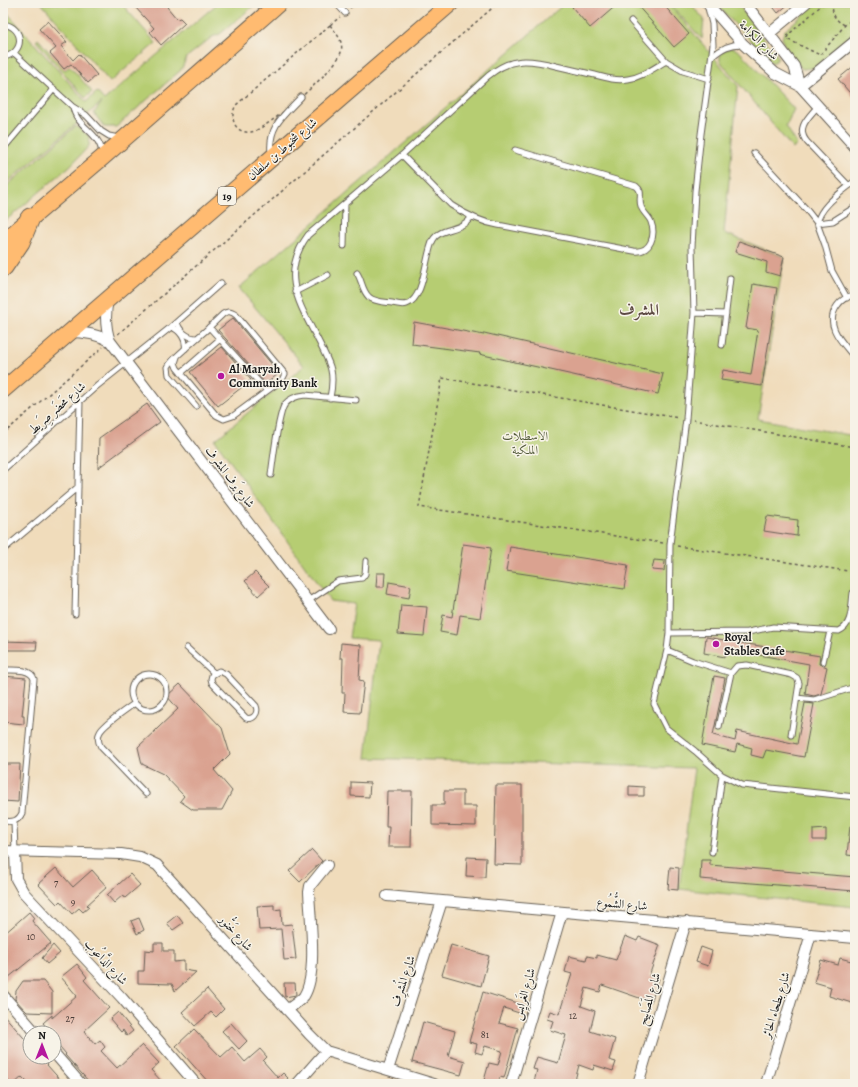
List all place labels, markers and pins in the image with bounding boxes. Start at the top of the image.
place label: Al Maryah Community Bank [228,361,318,391]
marker: Al Maryah Community Bank [216,371,226,381]
place label: Royal Stables Cafe [724,629,785,659]
marker: Royal Stables Cafe [711,639,721,649]

